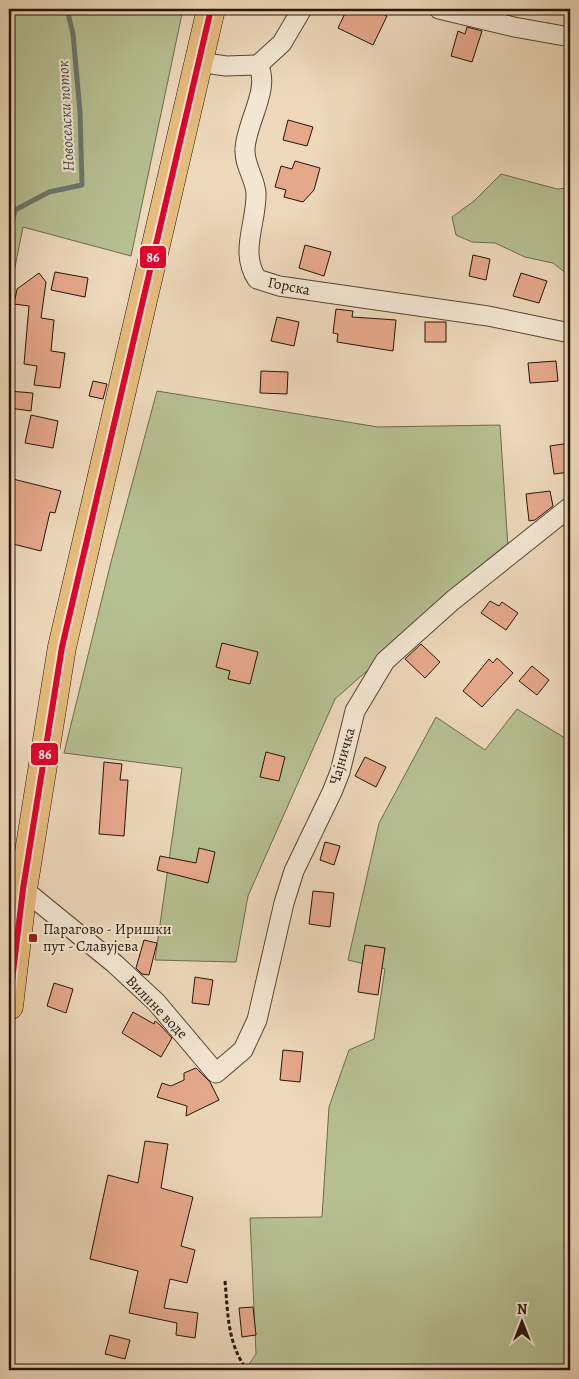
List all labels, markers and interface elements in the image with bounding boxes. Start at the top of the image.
water label: Новоселски поток [52,60,80,172]
line badge: 86 [139,245,167,269]
text: 86 [146,248,160,267]
street label: Горска [266,272,312,300]
street label: Чајничка [324,725,360,787]
line badge: 86 [30,742,59,766]
text: 86 [38,745,52,764]
place label: Парагово - Иришки пут - Славујева [43,919,172,956]
marker: Парагово - Иришки пут - Славујева [27,932,39,944]
street label: Вилине воде [122,971,193,1043]
north arrow [496,1296,546,1346]
text: N [517,1300,527,1319]

